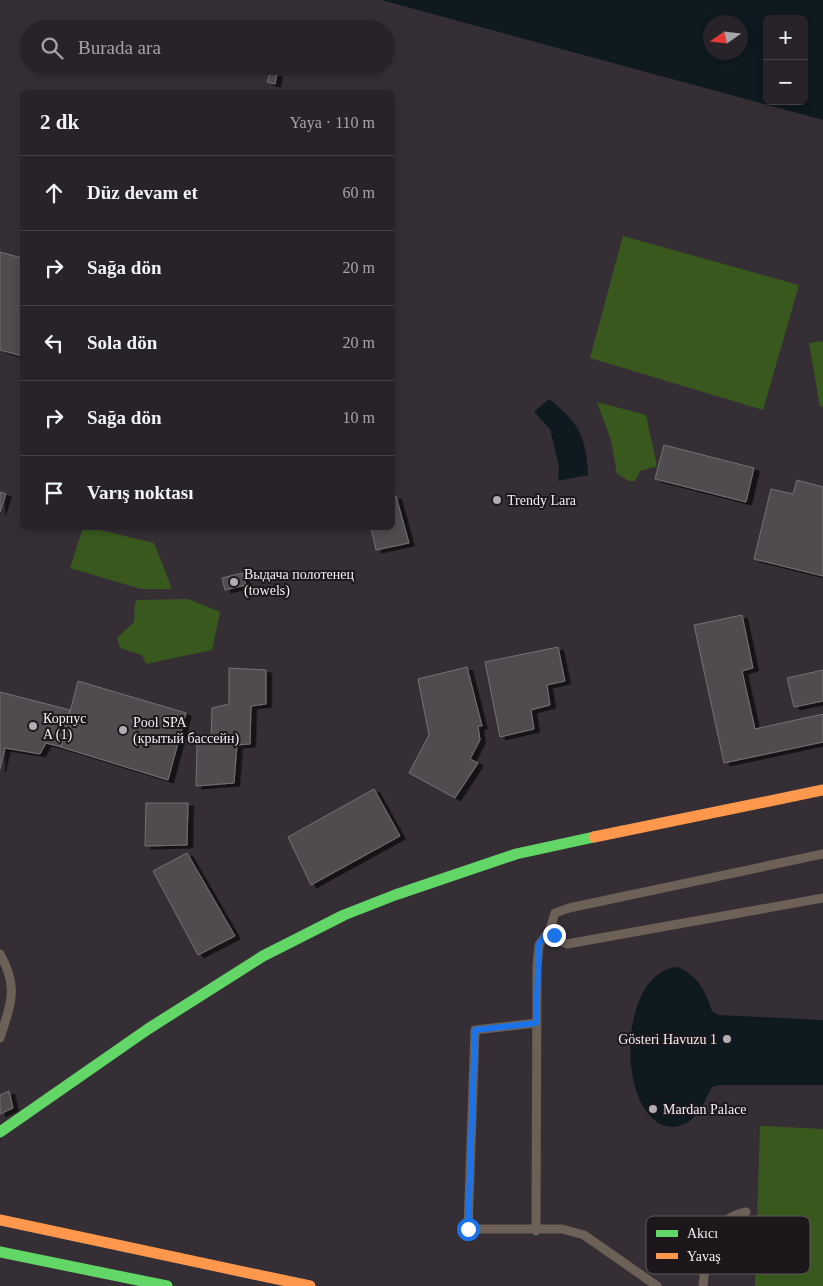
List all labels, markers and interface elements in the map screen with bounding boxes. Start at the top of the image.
north arrow [703,15,748,60]
map controls [763,15,808,105]
button: + [763,15,808,60]
search box [20,20,395,75]
icon: search [38,34,66,62]
text: Burada ara [78,37,161,58]
button: − [763,60,808,105]
text: 2 dk [40,110,79,134]
text: Yaya · 110 m [290,114,375,131]
icon: ahead [40,179,68,207]
text: Düz devam et [87,182,198,203]
text: 60 m [343,184,375,201]
icon: right [40,254,68,282]
text: Sağa dön [87,257,161,278]
text: 20 m [343,259,375,276]
icon: left [40,329,68,357]
text: Sola dön [87,332,157,353]
text: 20 m [343,334,375,351]
icon: right [40,404,68,432]
text: Sağa dön [87,407,161,428]
text: 10 m [343,409,375,426]
icon: arrive [40,479,68,507]
text: Varış noktası [87,482,193,503]
place label: Trendy Lara [507,493,577,508]
marker: Trendy Lara [491,494,503,506]
place label: Выдача полотенец (towels) [244,567,354,599]
marker: Выдача полотенец (towels) [228,576,240,588]
place label: Корпус A (1) [43,711,86,743]
place label: Pool SPA (крытый бассейн) [133,715,240,747]
marker: Корпус A (1) [27,720,39,732]
marker: Pool SPA (крытый бассейн) [117,724,129,736]
route end [543,924,566,947]
place label: Gösteri Havuzu 1 [618,1032,717,1047]
marker: Gösteri Havuzu 1 [721,1033,733,1045]
place label: Mardan Palace [663,1102,747,1117]
marker: Mardan Palace [647,1103,659,1115]
legend [646,1216,810,1274]
route start [457,1218,480,1241]
text: Akıcı [687,1226,718,1241]
text: Yavaş [687,1249,721,1264]

